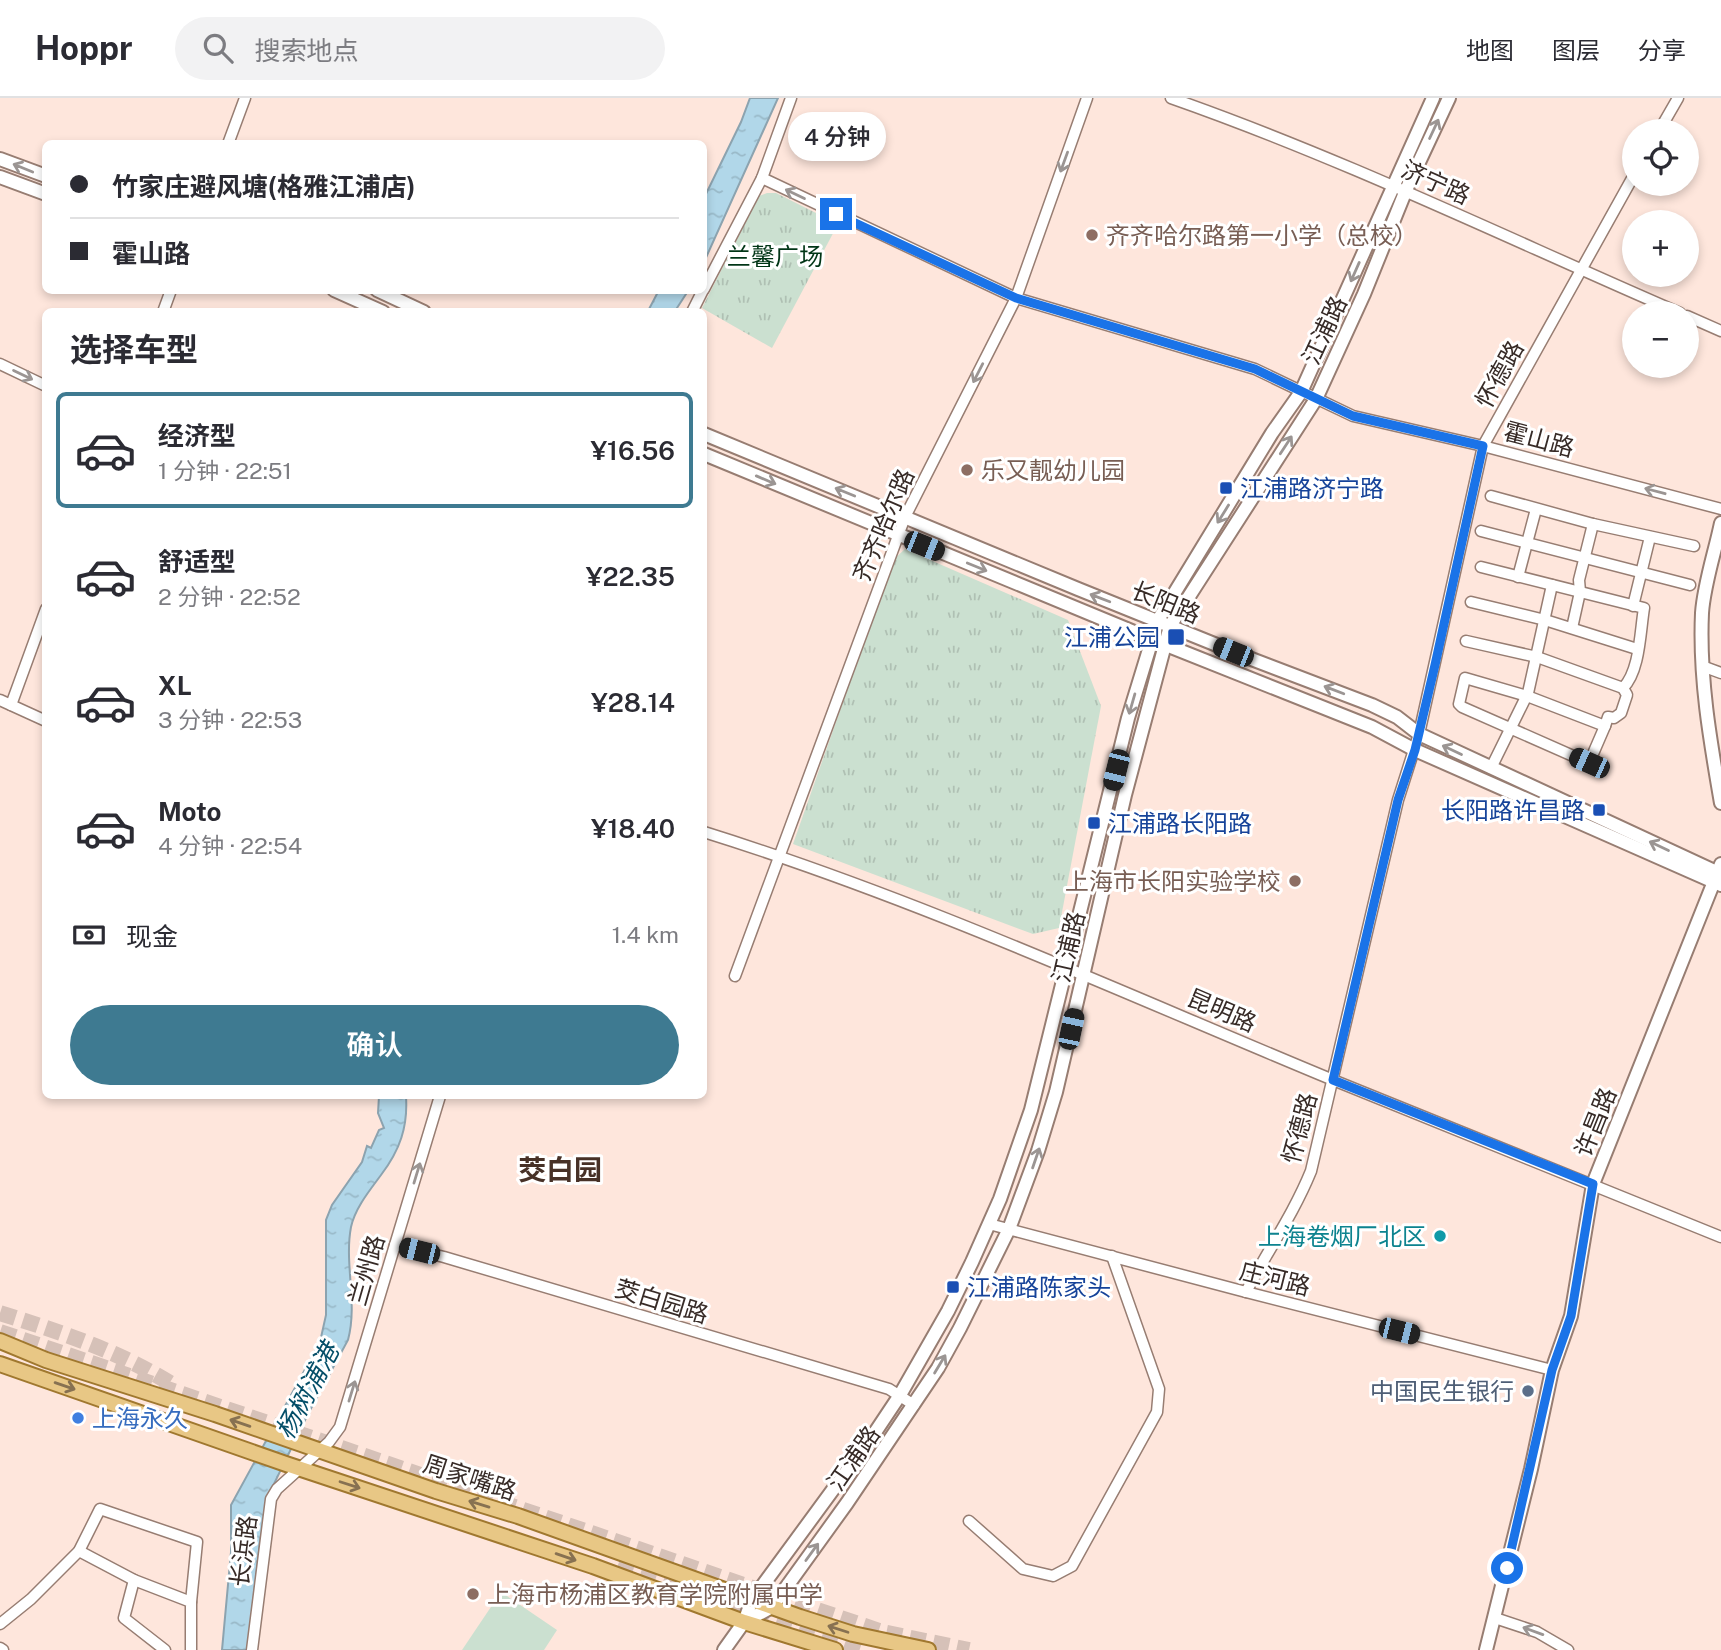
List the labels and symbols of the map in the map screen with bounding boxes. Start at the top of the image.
callout: 4 分钟 [787,113,885,162]
one-way arrow [1428,119,1442,140]
one-way arrow [1057,151,1069,173]
street label: 济宁路 [1397,155,1475,209]
one-way arrow [12,160,34,173]
one-way arrow [785,187,806,200]
route end [820,198,852,230]
place label: 齐齐哈尔路第一小学（总校） [1106,221,1418,249]
marker: 齐齐哈尔路第一小学（总校） [1084,227,1100,243]
park label: 兰馨广场 [727,242,823,270]
one-way arrow [1348,261,1361,282]
street label: 江浦路 [1296,291,1352,369]
street label: 怀德路 [1469,336,1529,412]
one-way arrow [970,362,984,383]
one-way arrow [12,369,33,383]
street label: 霍山路 [1501,416,1577,462]
one-way arrow [1279,436,1293,455]
place label: 乐又靓幼儿园 [981,456,1125,484]
marker: 乐又靓幼儿园 [959,462,975,478]
street label: 齐齐哈尔路 [847,464,919,586]
one-way arrow [755,474,777,487]
place label: 江浦路济宁路 [1240,474,1384,502]
marker: 江浦路济宁路 [1218,480,1234,496]
one-way arrow [1644,484,1667,497]
one-way arrow [834,485,856,498]
one-way arrow [1215,504,1230,523]
car [901,528,948,564]
one-way arrow [965,562,987,575]
street label: 长阳路 [1127,576,1205,628]
one-way arrow [1090,591,1111,603]
place label: 江浦公园 [1064,623,1160,651]
marker: 江浦公园 [1166,627,1186,647]
car [1210,634,1257,670]
one-way arrow [1324,683,1346,696]
one-way arrow [1125,693,1138,715]
one-way arrow [1442,742,1463,755]
car [1566,745,1613,781]
car [1101,747,1132,793]
place label: 长阳路许昌路 [1441,796,1585,824]
marker: 长阳路许昌路 [1591,802,1607,818]
place label: 江浦路长阳路 [1108,809,1252,837]
marker: 江浦路长阳路 [1086,815,1102,831]
one-way arrow [1649,839,1670,852]
place label: 上海市长阳实验学校 [1065,867,1281,895]
marker: 上海市长阳实验学校 [1287,873,1303,889]
street label: 江浦路 [1046,909,1090,985]
street label: 昆明路 [1183,983,1261,1037]
car [1057,1006,1086,1052]
street label: 许昌路 [1569,1083,1621,1161]
street label: 怀德路 [1276,1090,1322,1166]
one-way arrow [1031,1147,1043,1169]
district label: 茭白园 [518,1153,602,1186]
one-way arrow [411,1163,424,1185]
place label: 上海卷烟厂北区 [1258,1222,1426,1250]
marker: 上海卷烟厂北区 [1432,1228,1448,1244]
street label: 兰州路 [343,1232,389,1308]
car [397,1236,442,1266]
street label: 庄河路 [1237,1256,1313,1300]
place label: 江浦路陈家头 [967,1273,1111,1301]
street label: 茭白园路 [612,1274,712,1328]
marker: 江浦路陈家头 [945,1279,961,1295]
car [1377,1316,1422,1346]
water label: 杨树浦港 [269,1334,347,1444]
one-way arrow [933,1354,947,1374]
place label: 中国民生银行 [1370,1377,1514,1405]
one-way arrow [53,1381,75,1393]
one-way arrow [347,1381,359,1403]
marker: 中国民生银行 [1520,1383,1536,1399]
place label: 上海永久 [92,1404,188,1432]
marker: 上海永久 [70,1410,86,1426]
one-way arrow [230,1416,252,1428]
street label: 江浦路 [821,1420,885,1496]
street label: 周家嘴路 [420,1449,520,1505]
one-way arrow [339,1480,361,1492]
one-way arrow [469,1497,491,1509]
street label: 长浜路 [225,1514,261,1588]
one-way arrow [805,1543,819,1562]
one-way arrow [555,1552,577,1564]
route start [1491,1552,1523,1584]
place label: 上海市杨浦区教育学院附属中学 [487,1580,823,1608]
marker: 上海市杨浦区教育学院附属中学 [465,1586,481,1602]
one-way arrow [827,1622,849,1635]
one-way arrow [1522,1623,1544,1636]

